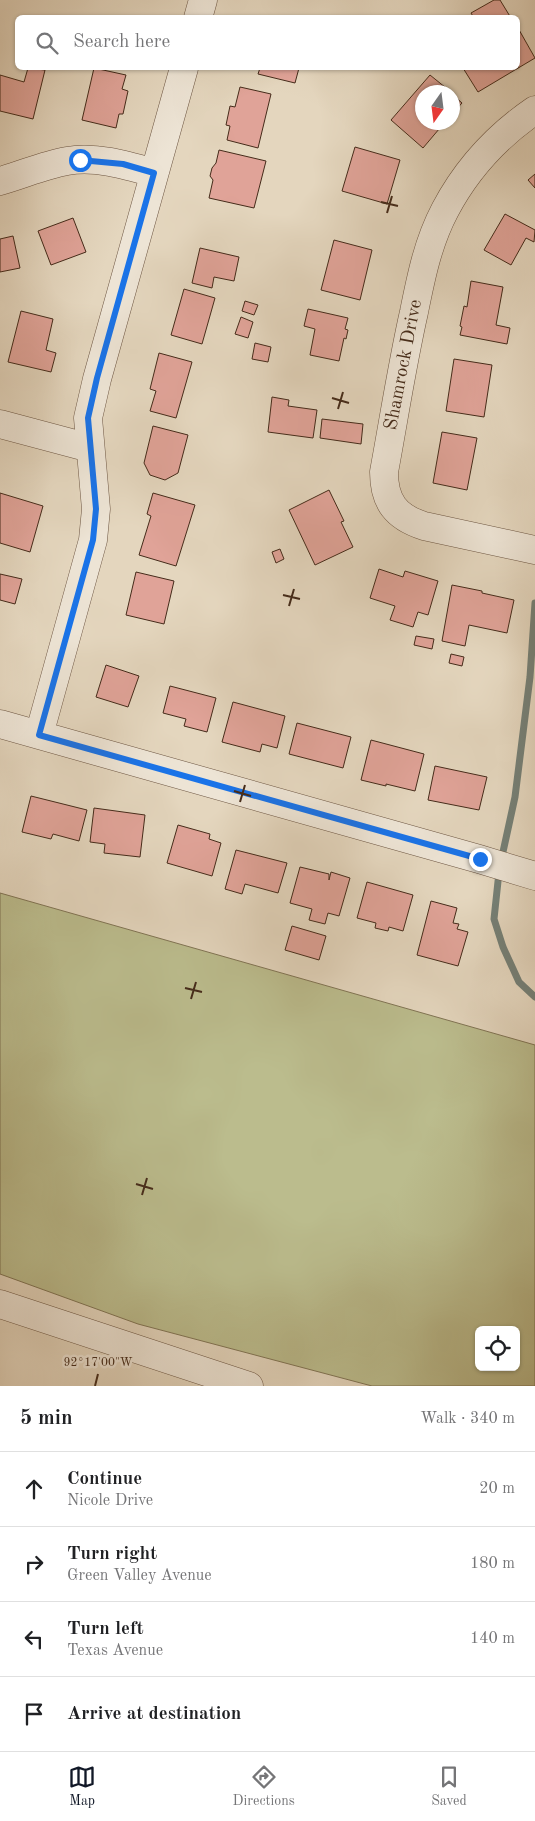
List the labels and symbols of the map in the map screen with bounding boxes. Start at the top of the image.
north arrow [415,85,460,130]
route start [69,149,92,172]
street label: Shamrock Drive [382,298,426,432]
route end [469,848,492,871]
text: 92°17'00"W [63,1357,133,1369]

